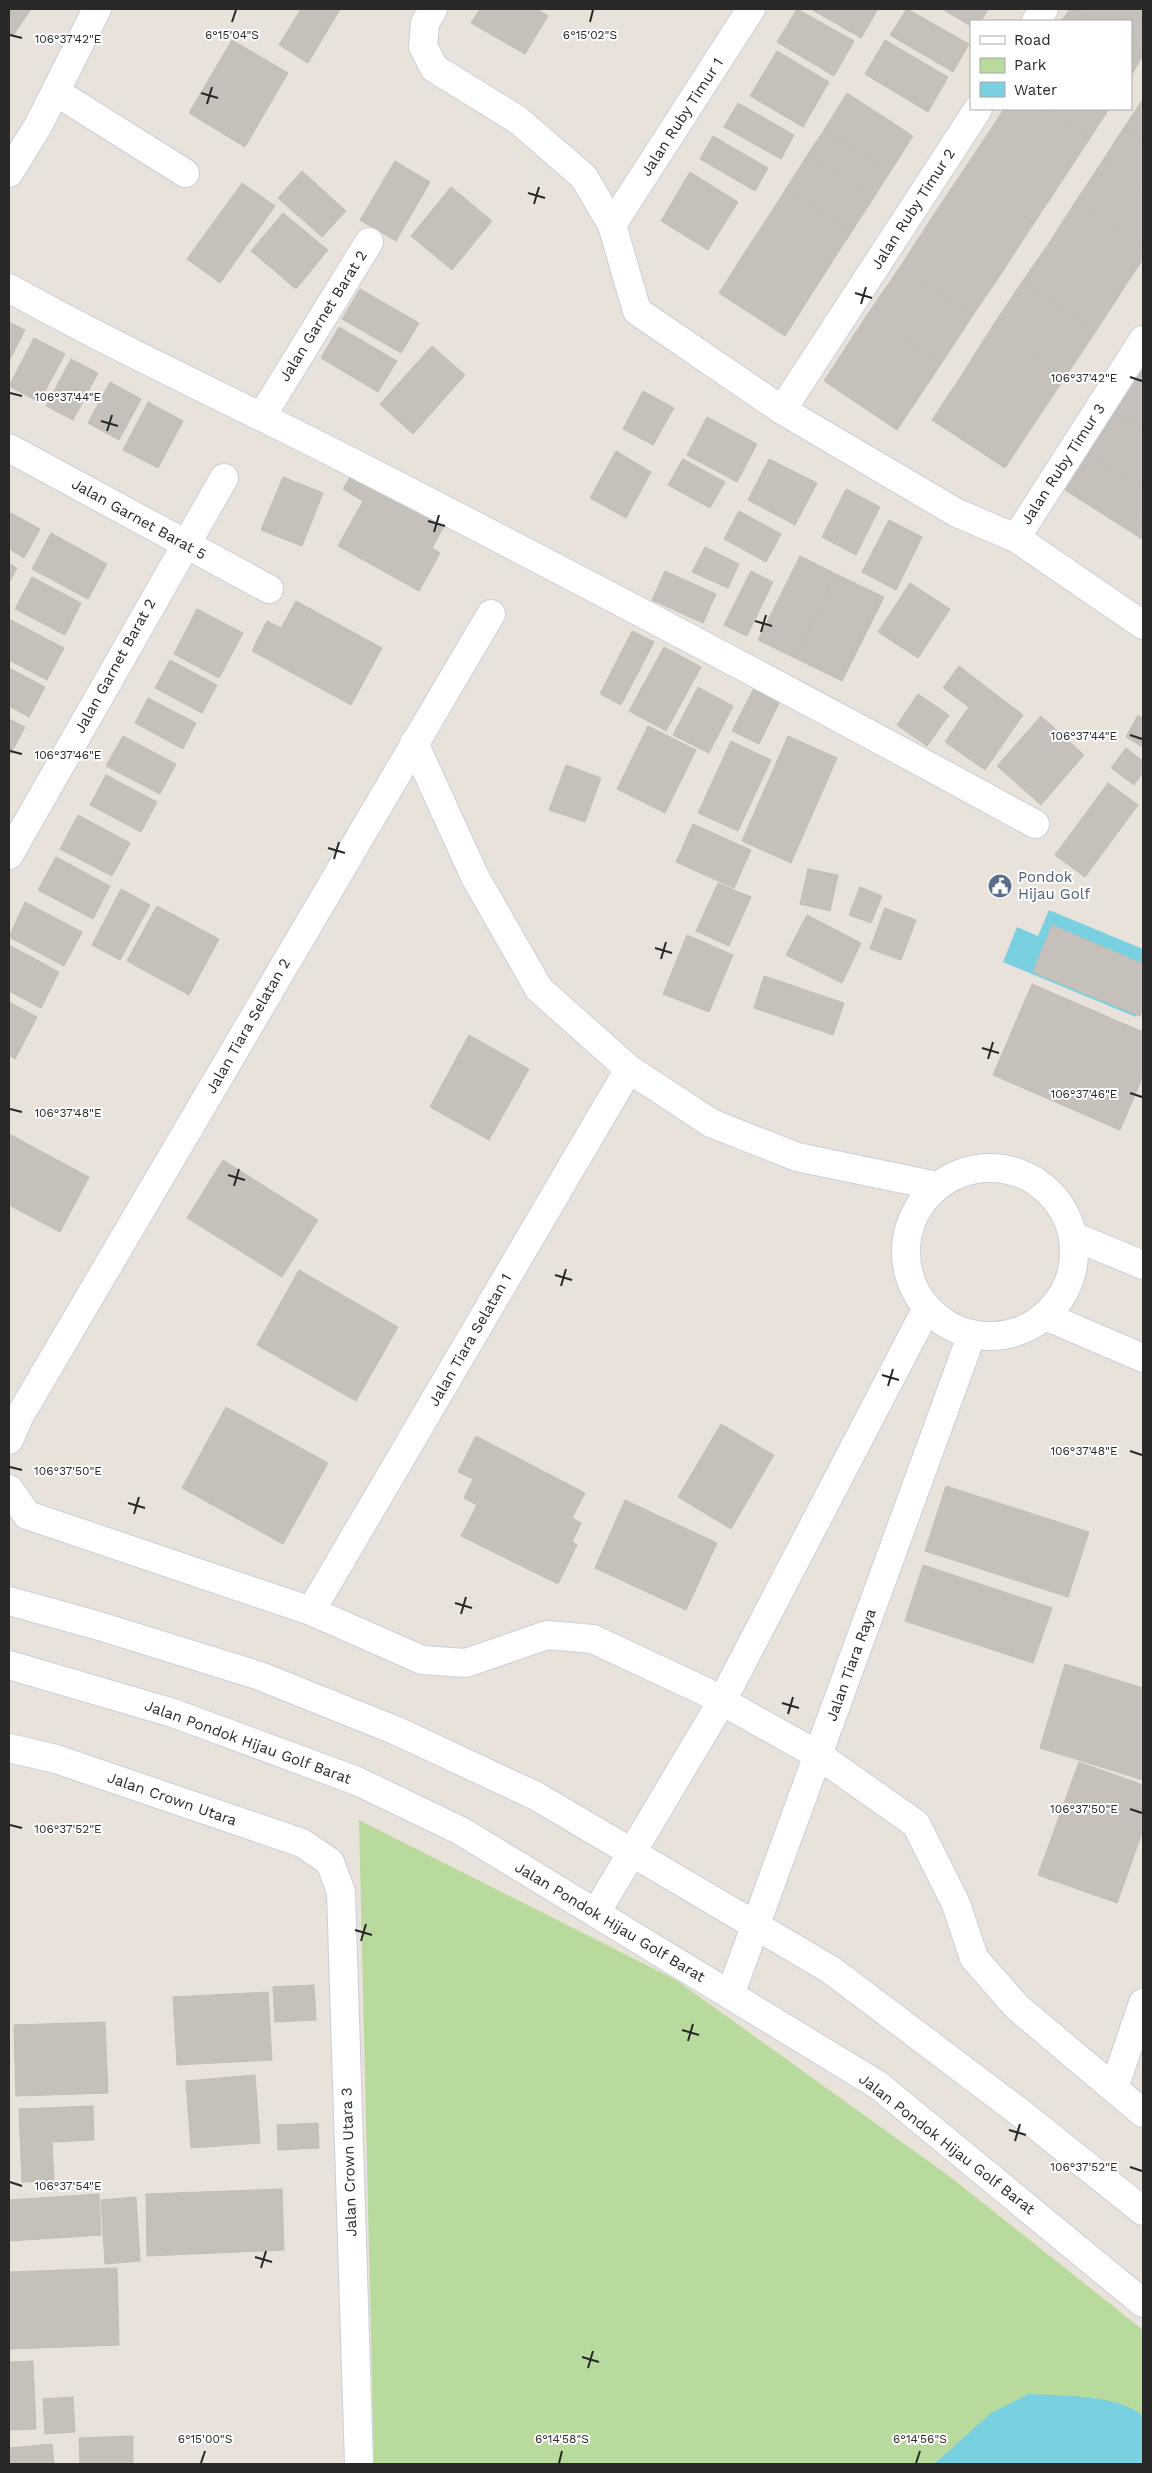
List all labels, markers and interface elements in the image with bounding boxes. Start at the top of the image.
legend [970,20,1132,110]
text: 6°15'04"S [205,28,259,42]
text: 6°15'02"S [563,28,617,42]
text: Road [1014,31,1051,49]
text: 106°37'42"E [35,32,102,46]
street label: Jalan Ruby Timur 1 [637,55,727,179]
text: Park [1014,56,1047,74]
text: Water [1014,81,1057,99]
street label: Jalan Ruby Timur 2 [867,145,959,273]
street label: Jalan Garnet Barat 2 [275,247,371,385]
text: 106°37'42"E [1051,371,1118,385]
text: 106°37'44"E [35,390,102,404]
street label: Jalan Ruby Timur 3 [1017,400,1109,528]
street label: Jalan Garnet Barat 5 [68,474,210,564]
street label: Jalan Garnet Barat 2 [70,595,160,737]
text: 106°37'44"E [1051,729,1118,743]
text: 106°37'46"E [34,748,102,762]
place label: Pondok Hijau Golf [1018,868,1090,903]
public building icon: Pondok Hijau Golf [987,873,1013,899]
street label: Jalan Tiara Selatan 2 [202,955,294,1097]
text: 106°37'46"E [1050,1087,1118,1101]
text: 106°37'48"E [34,1106,102,1120]
street label: Jalan Tiara Selatan 1 [425,1271,515,1409]
text: 106°37'48"E [1050,1444,1118,1458]
text: 106°37'50"E [34,1464,102,1478]
street label: Jalan Tiara Raya [822,1606,880,1724]
street label: Jalan Pondok Hijau Golf Barat [142,1696,354,1788]
street label: Jalan Crown Utara [105,1768,240,1830]
text: 106°37'50"E [1050,1802,1118,1816]
text: 106°37'52"E [34,1822,102,1836]
street label: Jalan Pondok Hijau Golf Barat [512,1858,709,1986]
street label: Jalan Pondok Hijau Golf Barat [855,2070,1039,2219]
street label: Jalan Crown Utara 3 [337,2087,361,2237]
text: 106°37'52"E [1050,2160,1118,2174]
text: 106°37'54"E [34,2179,102,2193]
text: 6°15'00"S [178,2432,232,2446]
text: 6°14'58"S [535,2432,589,2446]
text: 6°14'56"S [893,2432,947,2446]

